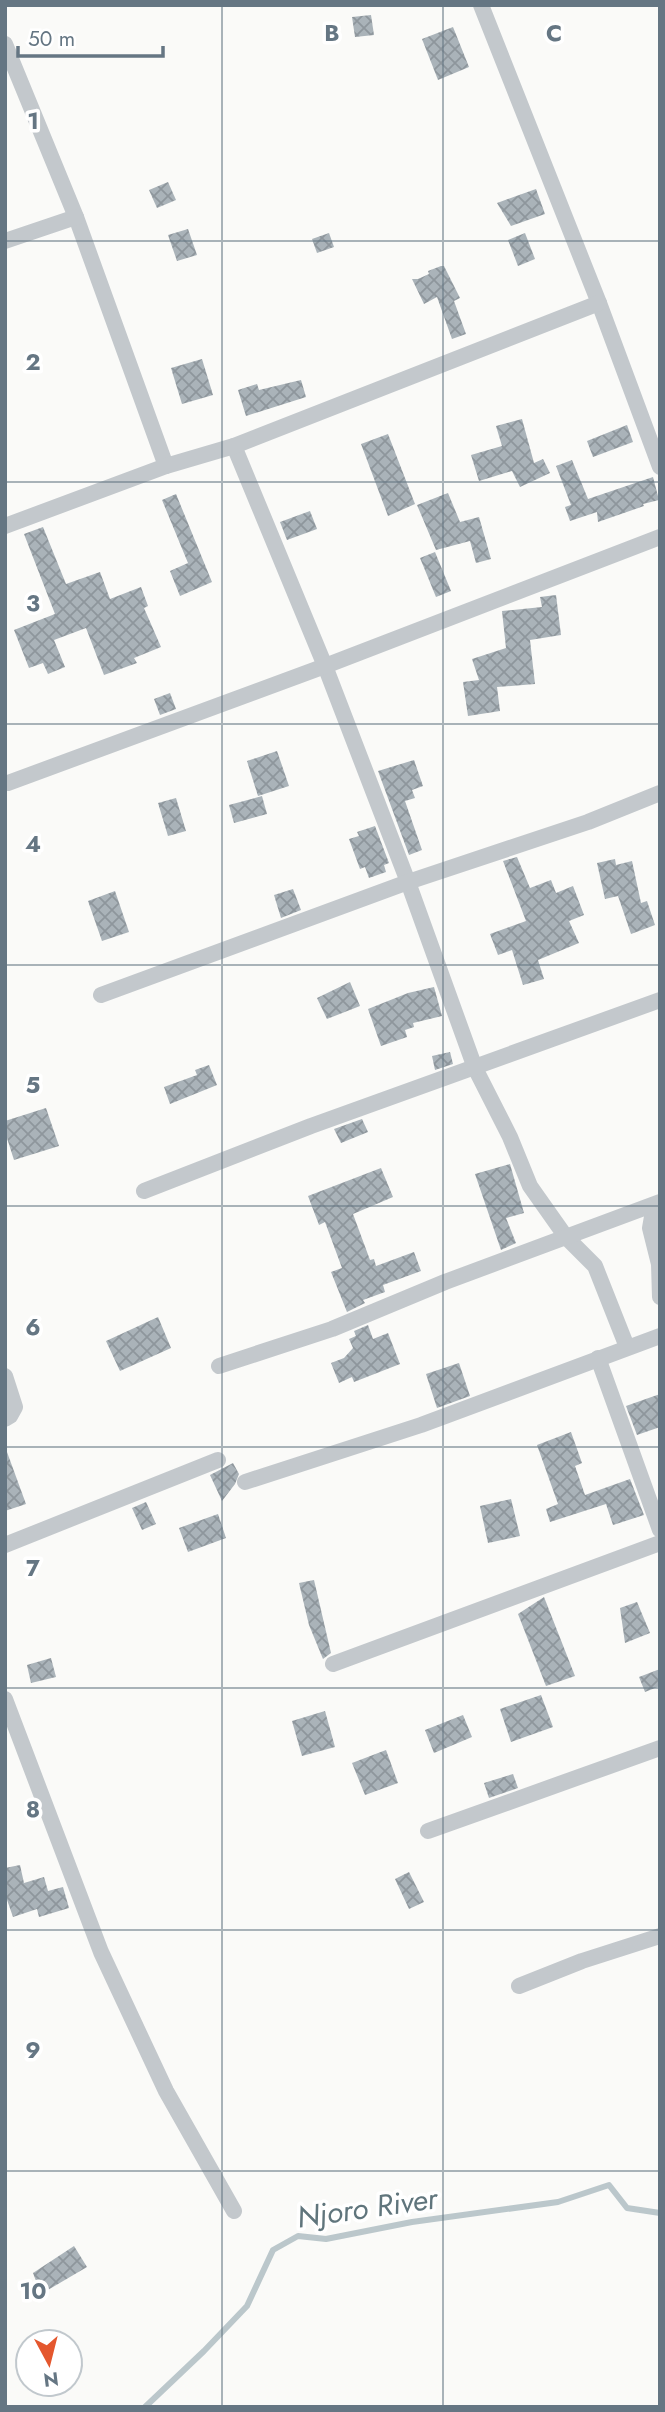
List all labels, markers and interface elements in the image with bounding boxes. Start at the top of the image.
scale bar [18,14,163,58]
text: B [324,16,340,50]
text: C [546,16,562,50]
text: 50 m [28,24,75,54]
text: 1 [27,104,39,138]
text: 2 [25,345,41,379]
text: 3 [26,586,40,620]
text: 4 [25,827,41,861]
text: 5 [26,1068,40,1102]
text: 6 [25,1310,41,1344]
text: 7 [26,1551,40,1585]
text: 8 [26,1792,40,1826]
text: 9 [25,2033,41,2067]
water label: Njoro River [294,2176,442,2239]
text: 10 [20,2274,46,2308]
north arrow [14,2328,84,2398]
text: N [42,2365,60,2394]

